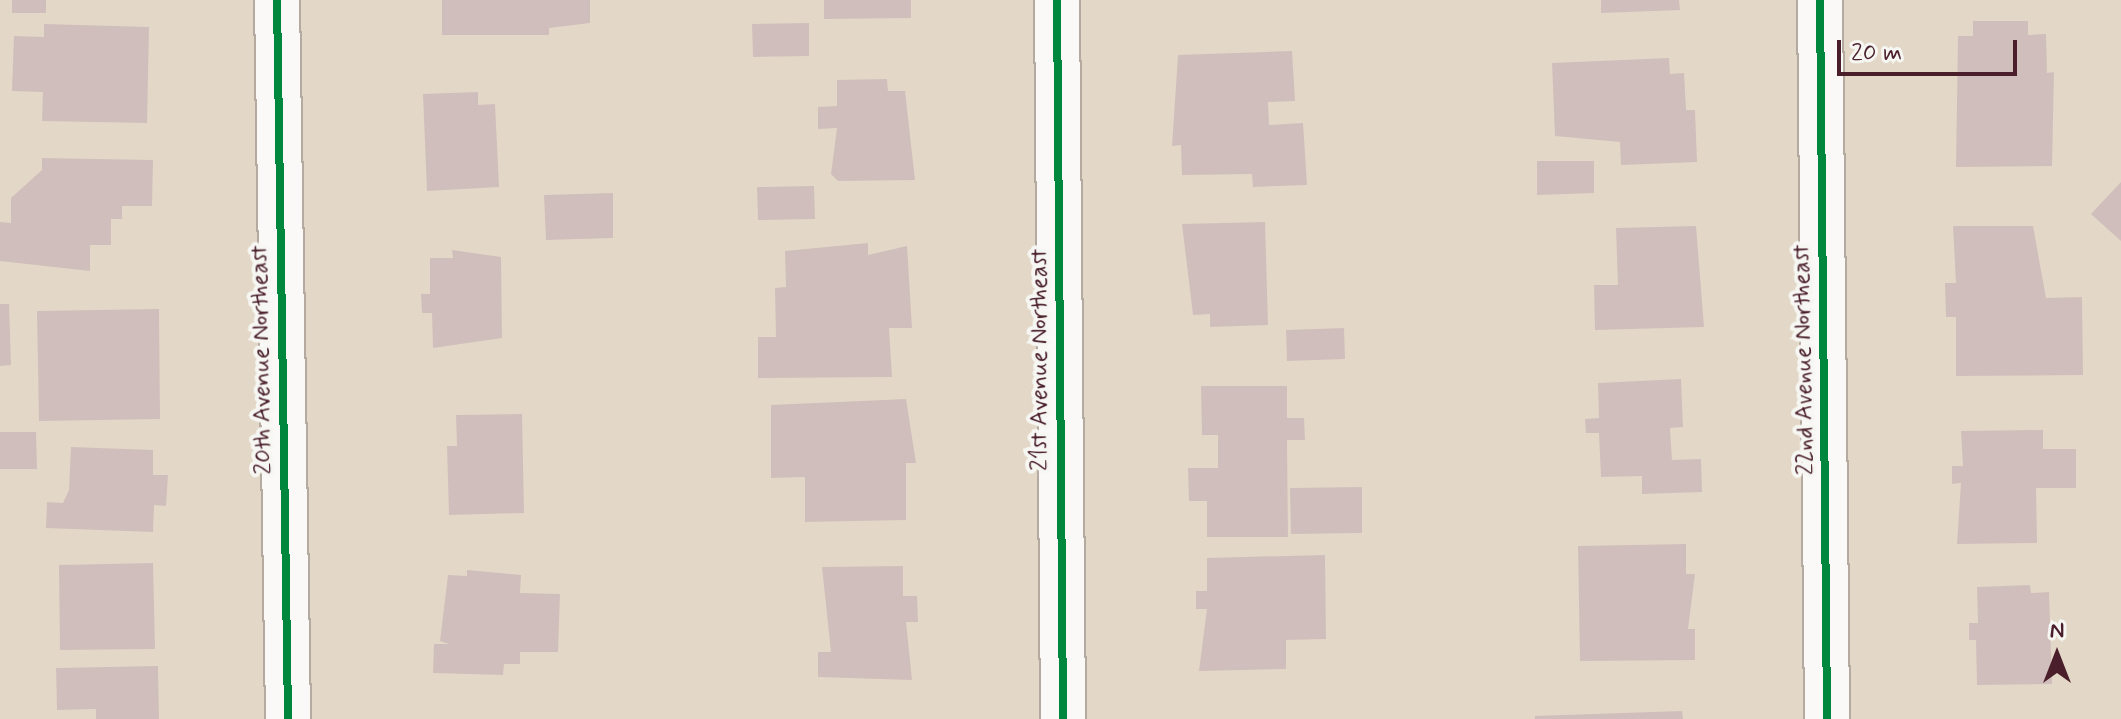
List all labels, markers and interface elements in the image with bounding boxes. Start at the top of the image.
scale bar [1841,24,2021,74]
text: 20 m [1851,38,1902,69]
street label: 22nd Avenue Northeast [1788,243,1820,477]
street label: 20th Avenue Northeast [246,245,278,475]
street label: 21st Avenue Northeast [1026,249,1054,471]
north arrow [2017,615,2097,695]
text: N [2050,617,2064,645]

